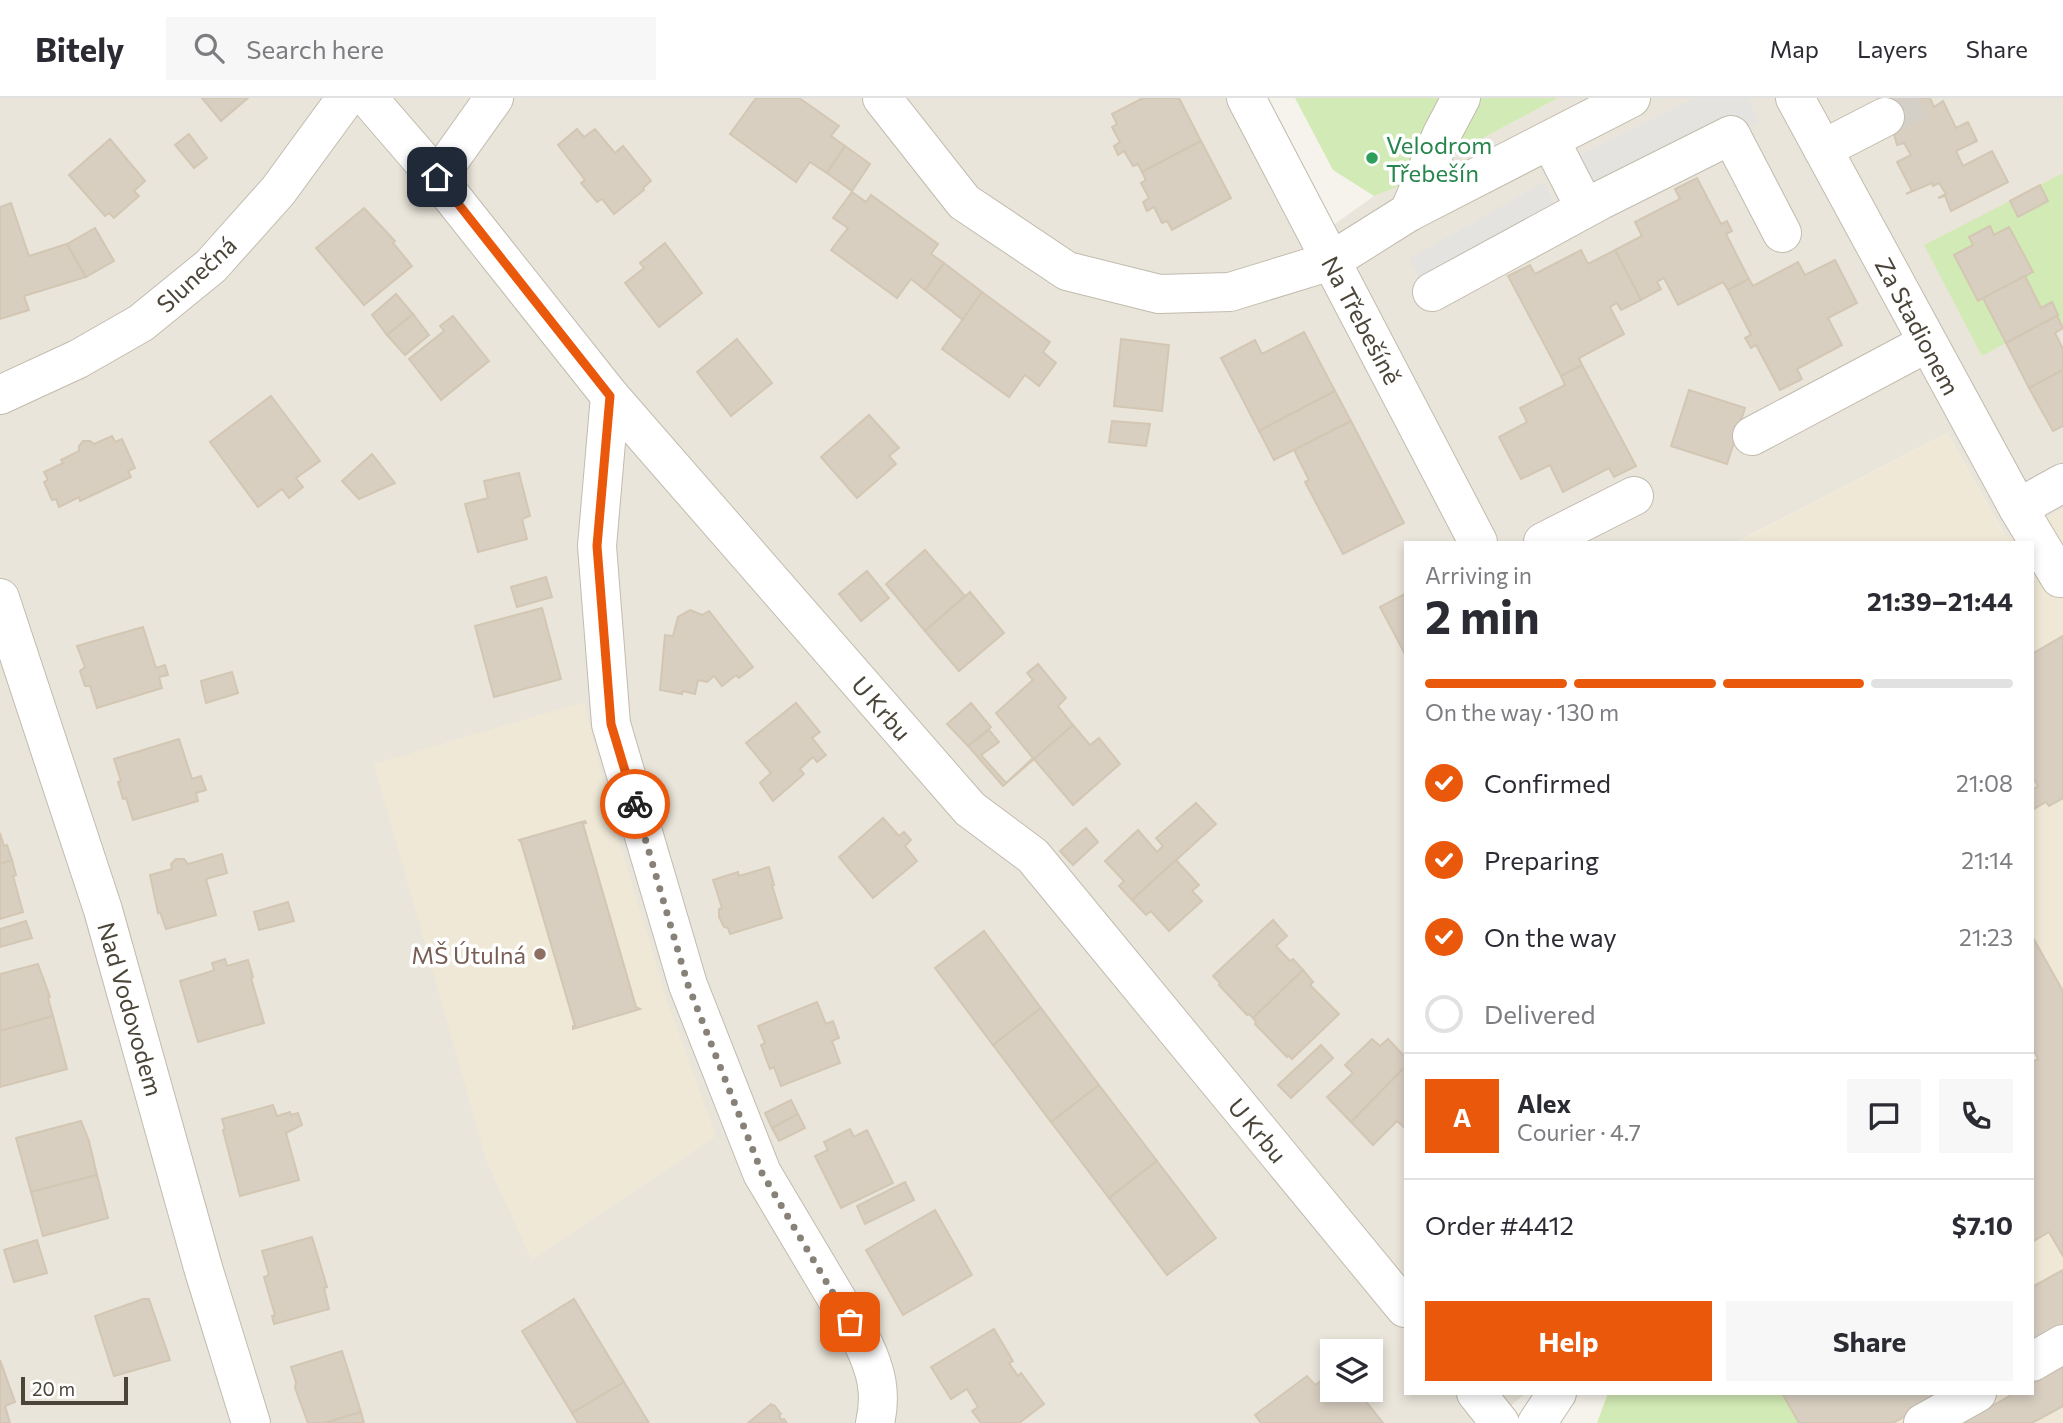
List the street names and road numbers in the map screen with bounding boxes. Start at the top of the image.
street label: Slunečná [150,230,242,318]
street label: Na Třebešíně [1316,251,1408,389]
street label: Za Stadionem [1870,252,1966,400]
street label: U Krbu [846,670,918,746]
street label: Nad Vodovodem [92,919,170,1099]
street label: U Krbu [1223,1092,1293,1168]

